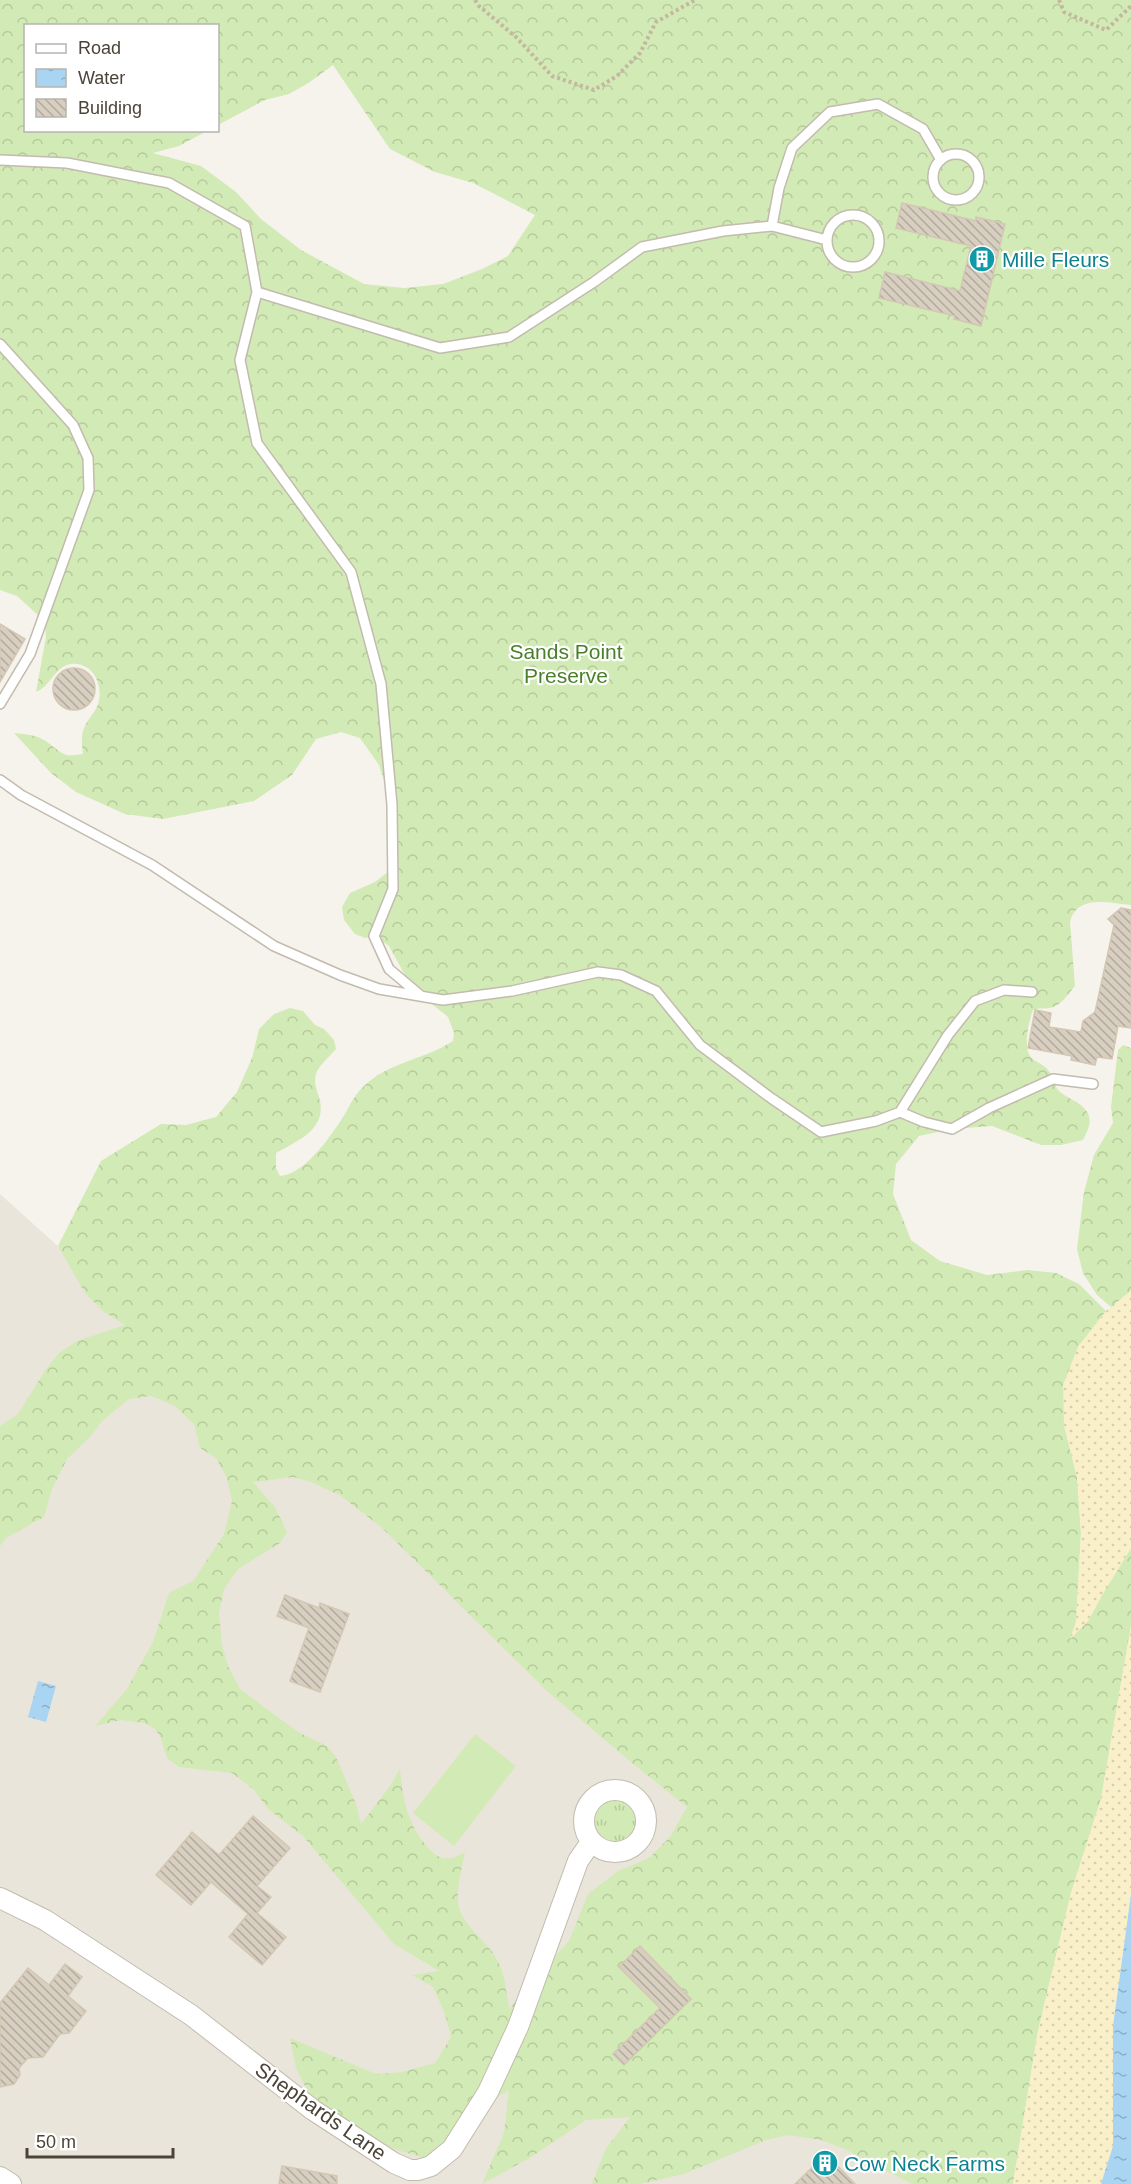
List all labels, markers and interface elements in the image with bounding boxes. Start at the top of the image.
legend [24,24,219,132]
text: Road [78,38,121,58]
text: Water [78,68,125,88]
text: Building [78,98,142,118]
building icon: Mille Fleurs [967,244,997,274]
place label: Mille Fleurs [1002,248,1109,271]
park label: Sands Point Preserve [509,640,623,687]
street label: Shephards Lane [251,2057,391,2165]
scale bar [27,2121,172,2159]
text: 50 m [36,2132,76,2152]
building icon: Cow Neck Farms [810,2148,840,2178]
place label: Cow Neck Farms [844,2152,1005,2175]

